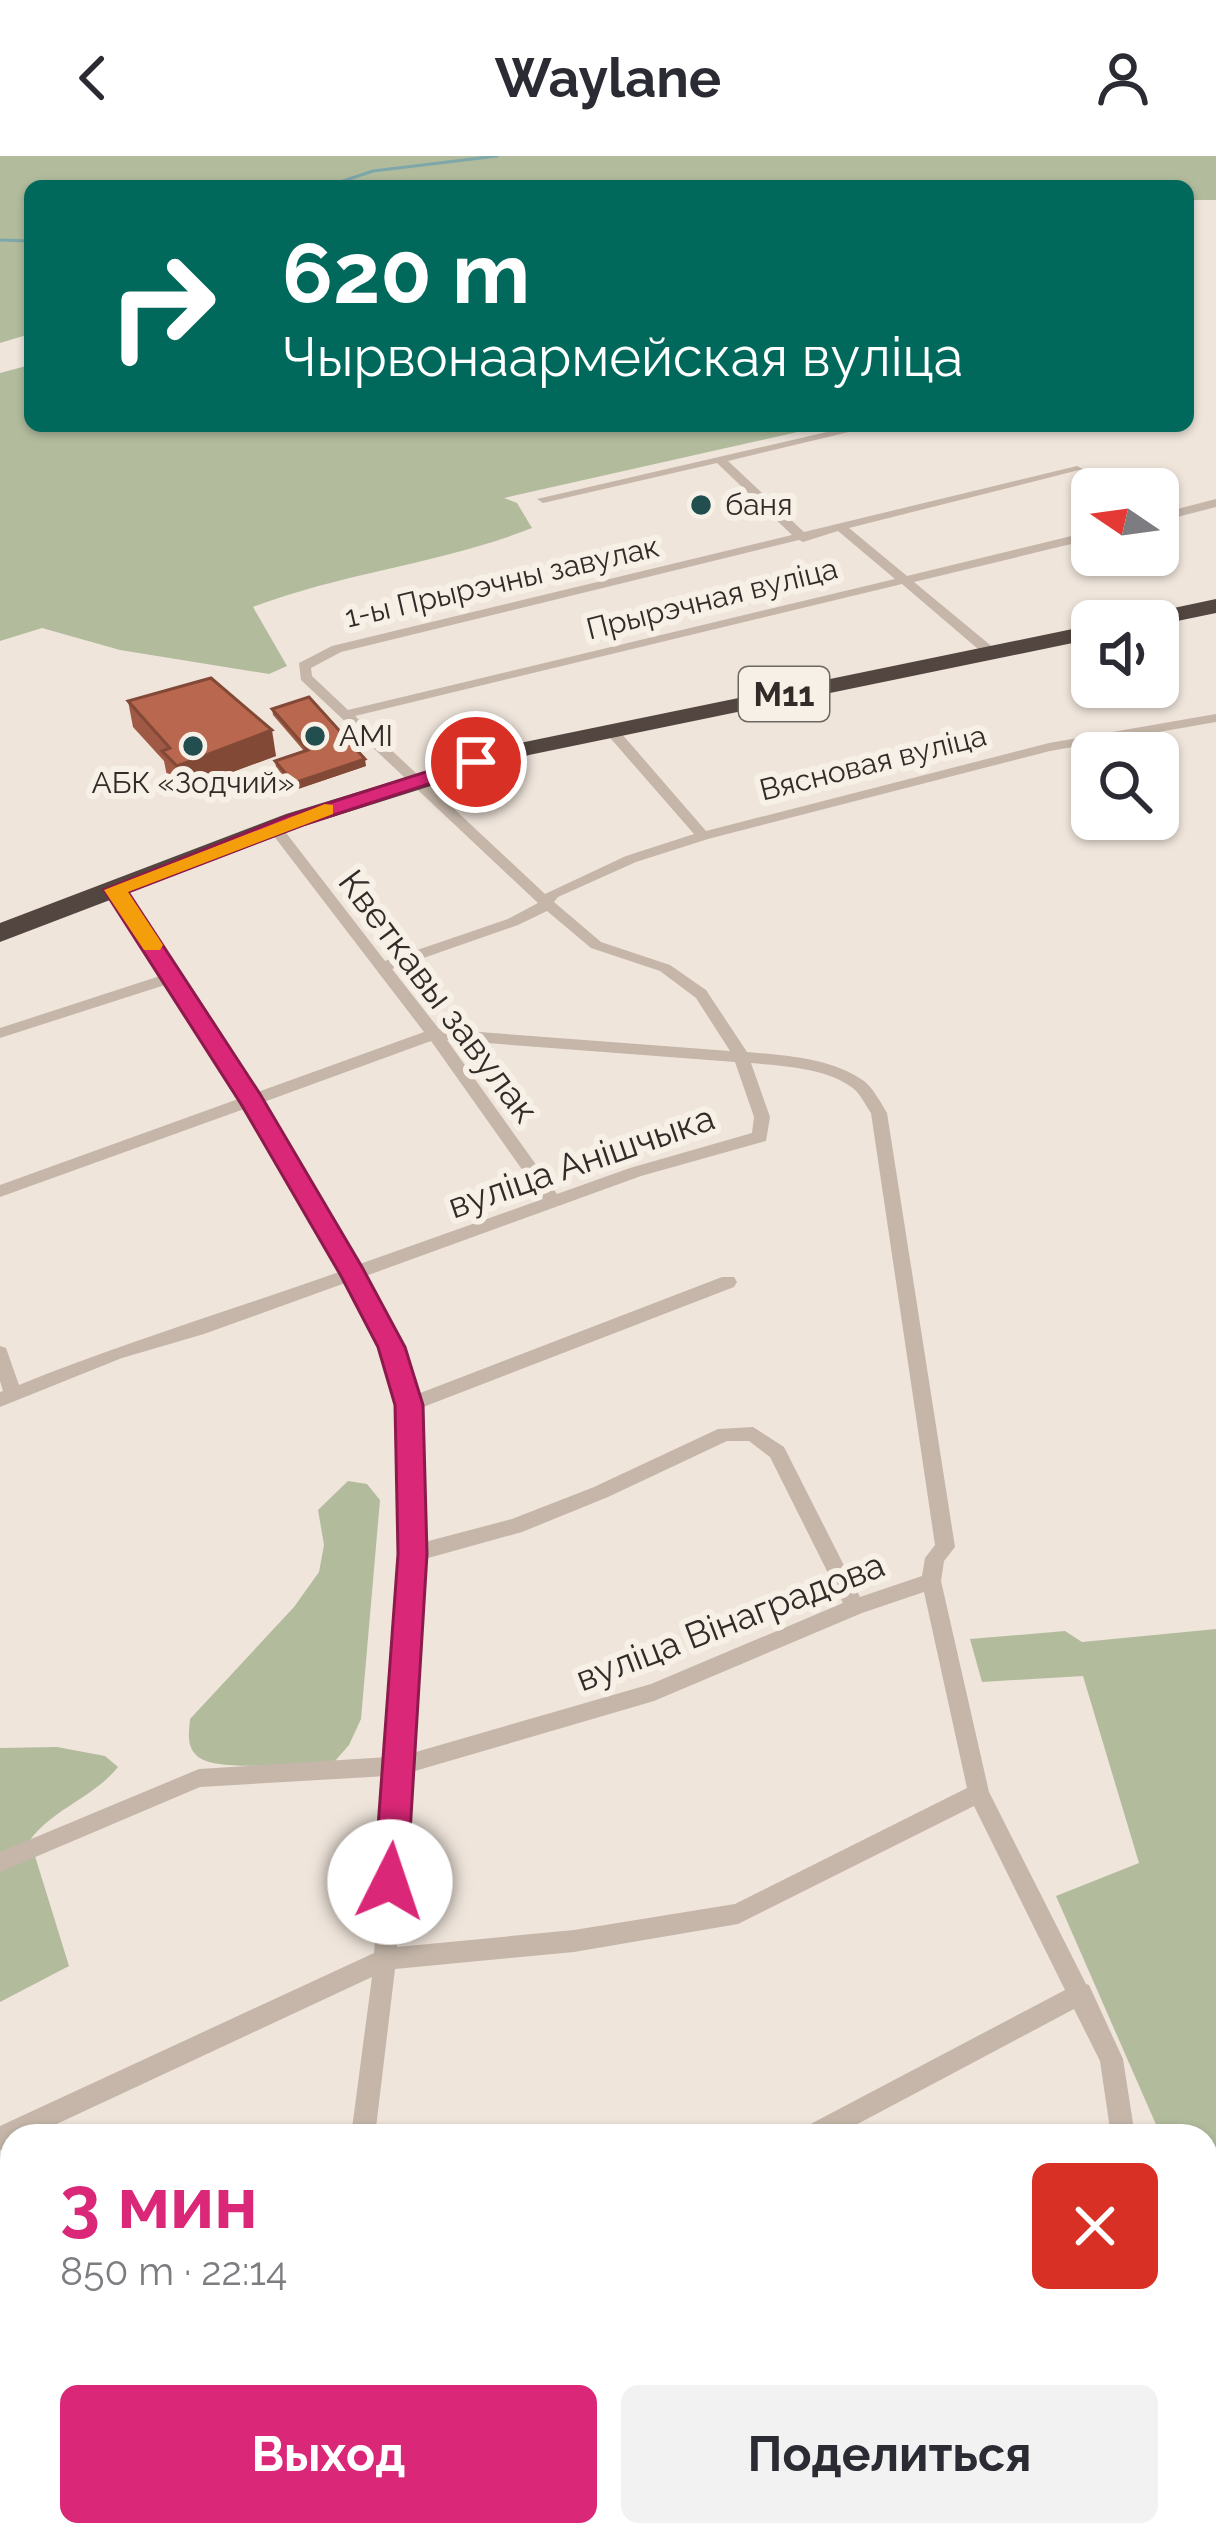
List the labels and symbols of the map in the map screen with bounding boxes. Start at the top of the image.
north arrow [1071,468,1179,576]
place label: баня [725,487,793,522]
marker: баня [688,492,714,518]
street label: 1-ы Прырэчны завулак [342,528,662,635]
street label: Прырэчная вуліца [583,550,841,647]
road number: М11 [739,667,829,721]
pin [425,711,527,813]
street label: Вясновая вуліца [756,717,990,808]
place label: AMI [339,718,393,753]
marker: AMI [302,723,328,749]
marker: АБК «Зодчий» [180,733,206,759]
place label: АБК «Зодчий» [91,765,295,800]
street label: Кветкавы завулак [330,861,548,1131]
street label: вуліца Анішчыка [442,1096,720,1226]
street label: вуліца Вінаградова [570,1543,890,1699]
position arrow [327,1819,453,1945]

